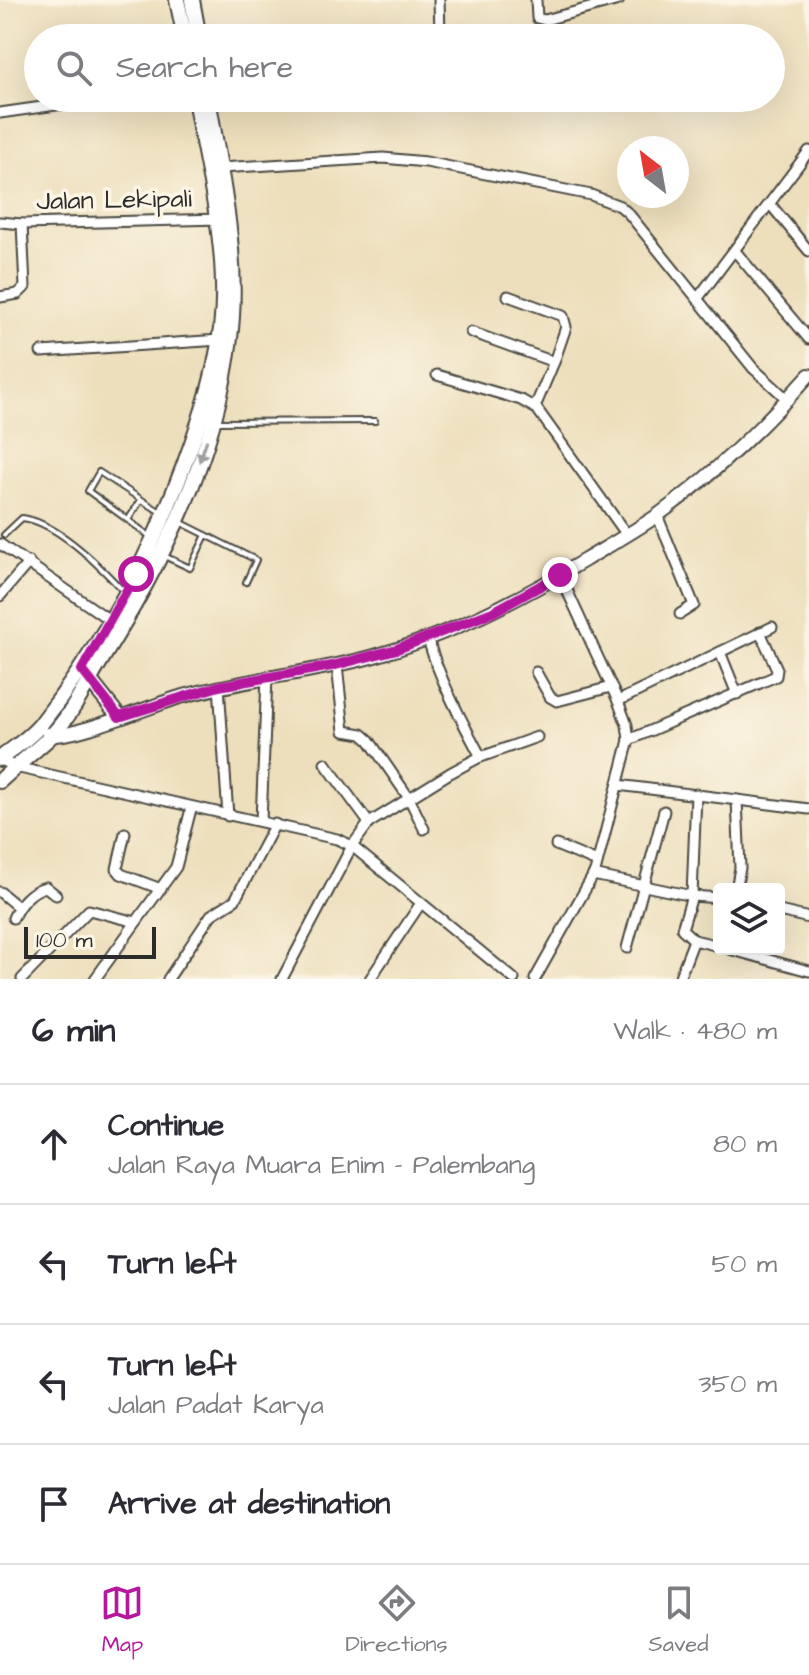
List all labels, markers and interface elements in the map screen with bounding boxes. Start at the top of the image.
search box [24,24,785,112]
icon: search [52,46,96,90]
text: Search here [116,47,293,89]
north arrow [617,136,689,208]
street label: Jalan Lekipali [36,181,192,219]
one-way arrow [197,439,209,463]
route start [118,556,154,592]
route end [542,557,578,593]
map controls [713,883,785,955]
button: layers [713,883,785,955]
scale bar [24,923,156,959]
text: 100 m [36,925,93,956]
text: 6 min [32,1007,116,1055]
text: Walk · 480 m [613,1013,777,1049]
text: Continue [108,1105,224,1147]
icon: ahead [32,1122,76,1166]
text: 80 m [713,1126,777,1162]
text: Jalan Raya Muara Enim - Palembang [108,1147,535,1183]
icon: left [32,1242,76,1286]
text: Turn left [108,1243,236,1285]
text: 50 m [712,1246,777,1282]
text: Turn left [108,1345,236,1387]
icon: left [32,1362,76,1406]
text: 350 m [698,1366,777,1402]
text: Jalan Padat Karya [108,1387,324,1423]
icon: arrive [32,1482,76,1526]
text: Arrive at destination [108,1483,390,1525]
tab: Map [100,1581,144,1660]
tab: Directions [345,1581,448,1660]
tab: Saved [649,1581,709,1660]

